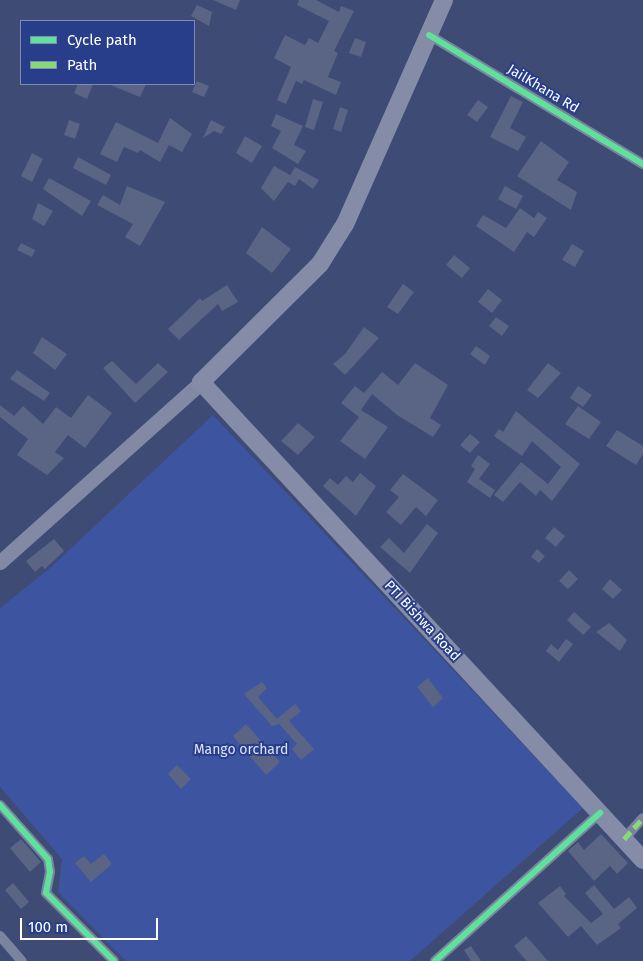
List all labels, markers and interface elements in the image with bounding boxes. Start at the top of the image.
legend [20,20,195,85]
text: Cycle path [67,31,137,49]
text: Path [67,56,97,74]
street label: JailKhana Rd [504,61,582,117]
street label: PTI Bishwa Road [381,577,463,665]
park label: Mango orchard [194,742,288,758]
scale bar [22,908,160,940]
text: 100 m [28,918,68,936]

